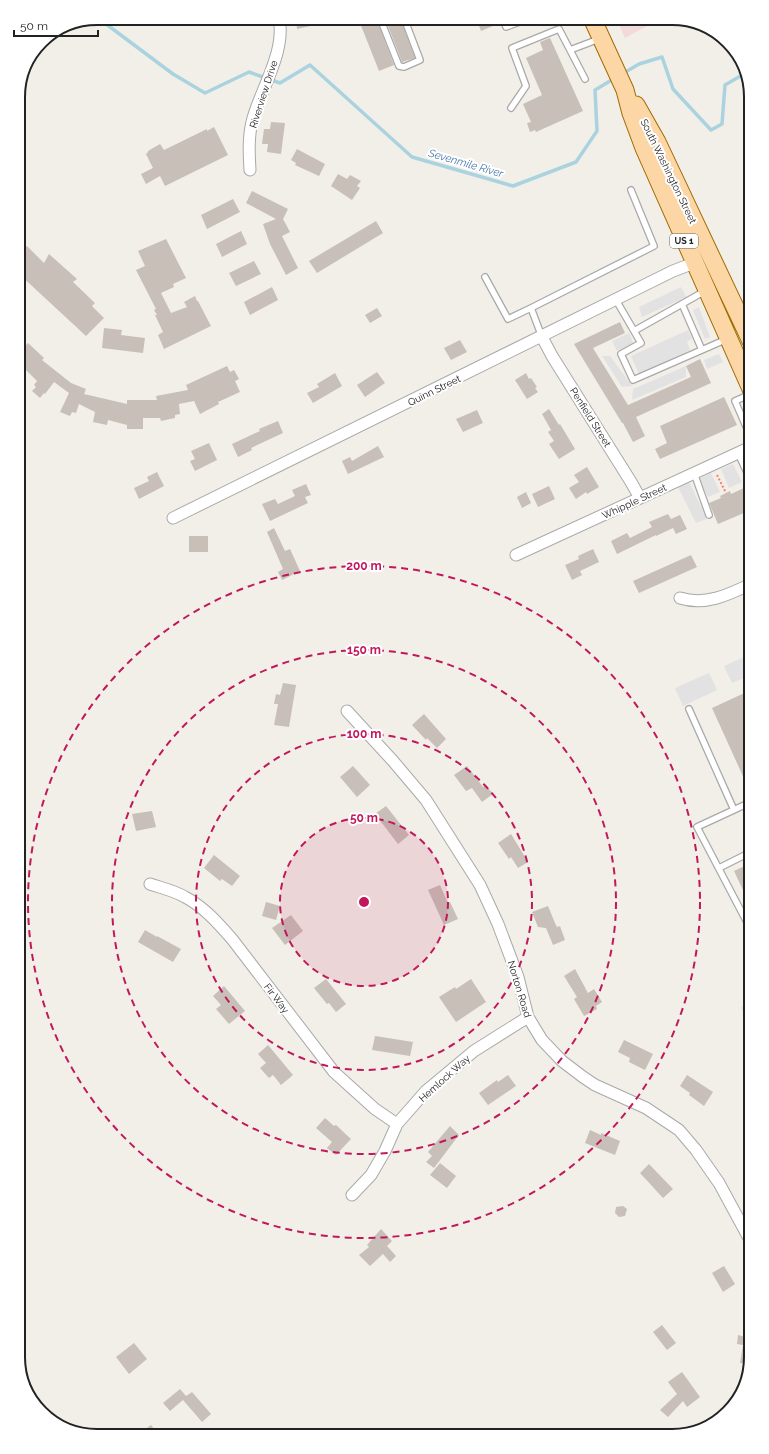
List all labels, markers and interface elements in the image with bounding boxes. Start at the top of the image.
scale bar [14,12,98,38]
text: 50 m [20,19,48,33]
street label: Riverview Drive [247,59,280,129]
street label: South Washington Street [638,117,699,226]
water label: Sevenmile River [426,146,506,181]
road number: US 1 [670,234,698,248]
street label: Quinn Street [406,373,463,408]
street label: Penfield Street [568,386,614,450]
street label: Whipple Street [600,481,669,521]
text: 200 m [346,559,382,573]
text: 150 m [347,643,381,657]
text: 100 m [347,727,381,741]
text: 50 m [350,811,378,825]
centre of rings [357,895,371,909]
street label: Norton Road [506,959,533,1019]
street label: Fir Way [262,981,292,1016]
street label: Hemlock Way [417,1052,472,1104]

